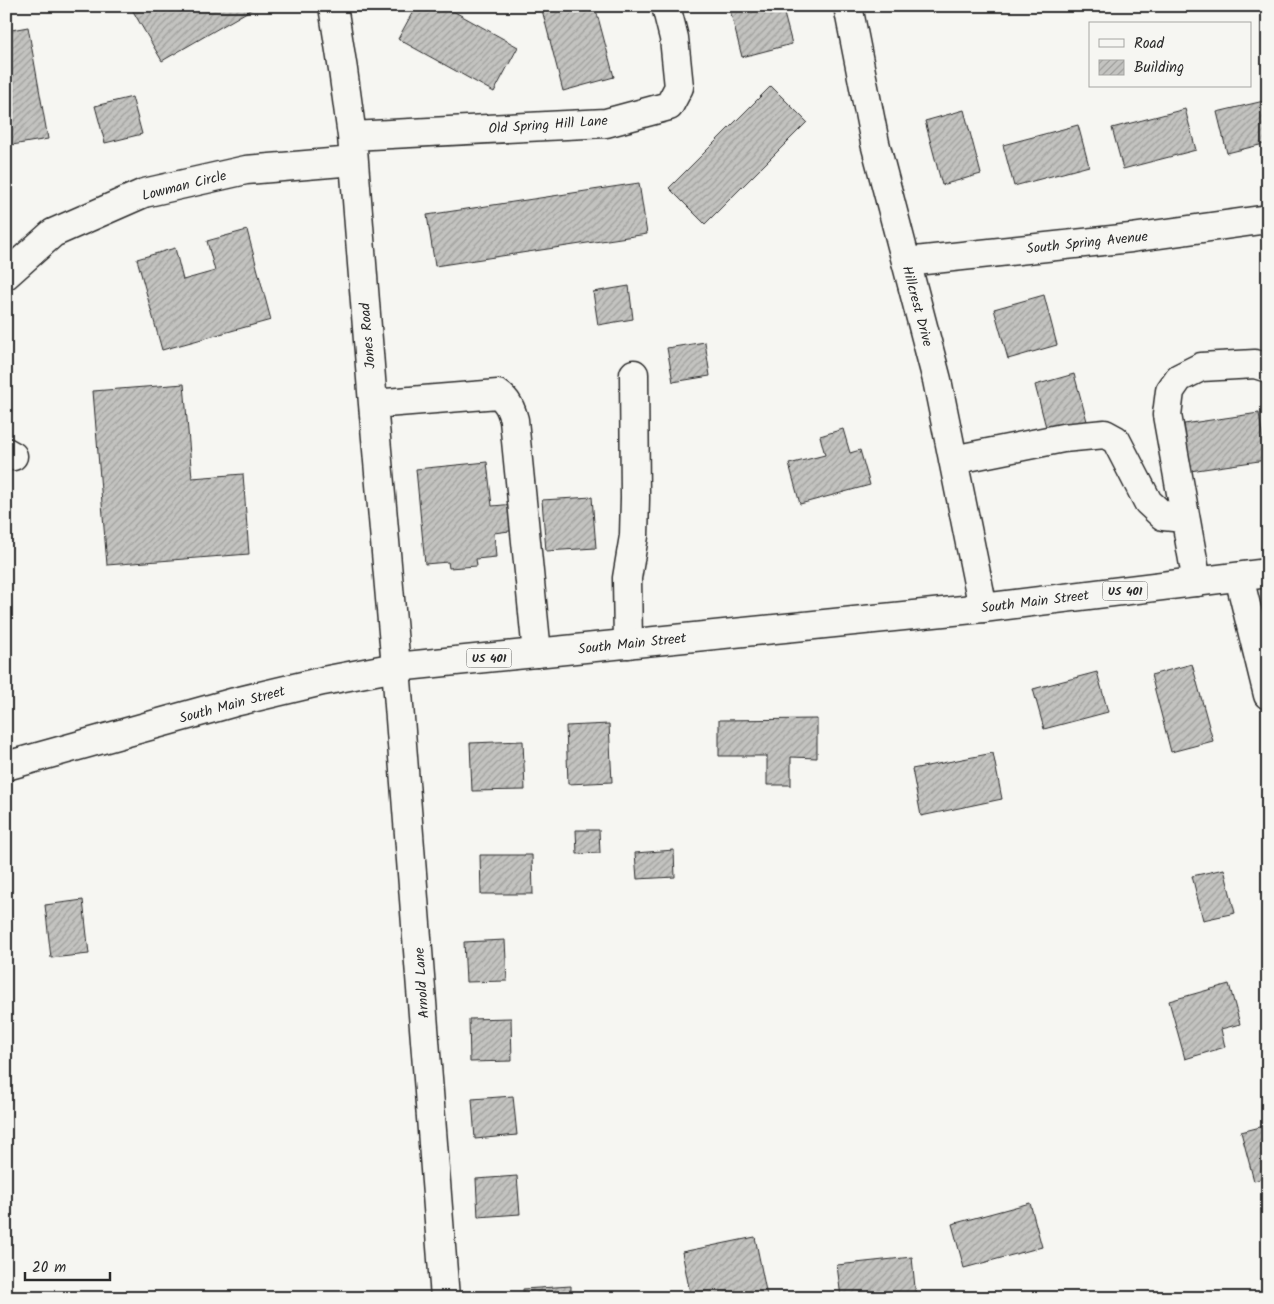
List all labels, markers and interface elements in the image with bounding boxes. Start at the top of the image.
legend [1089,22,1252,88]
text: Road [1134,32,1165,56]
text: Building [1134,56,1184,80]
street label: Old Spring Hill Lane [488,110,609,140]
street label: Lowman Circle [140,165,230,207]
street label: South Spring Avenue [1025,226,1150,260]
street label: Hillcrest Drive [896,263,939,350]
street label: Jones Road [354,301,382,370]
road number: US 401 [1102,582,1148,600]
street label: South Main Street [980,584,1091,620]
street label: South Main Street [577,627,688,661]
road number: US 401 [466,648,512,668]
street label: South Main Street [177,680,288,730]
street label: Arnold Lane [409,946,435,1019]
scale bar [25,1249,110,1281]
text: 20 m [32,1256,66,1280]

